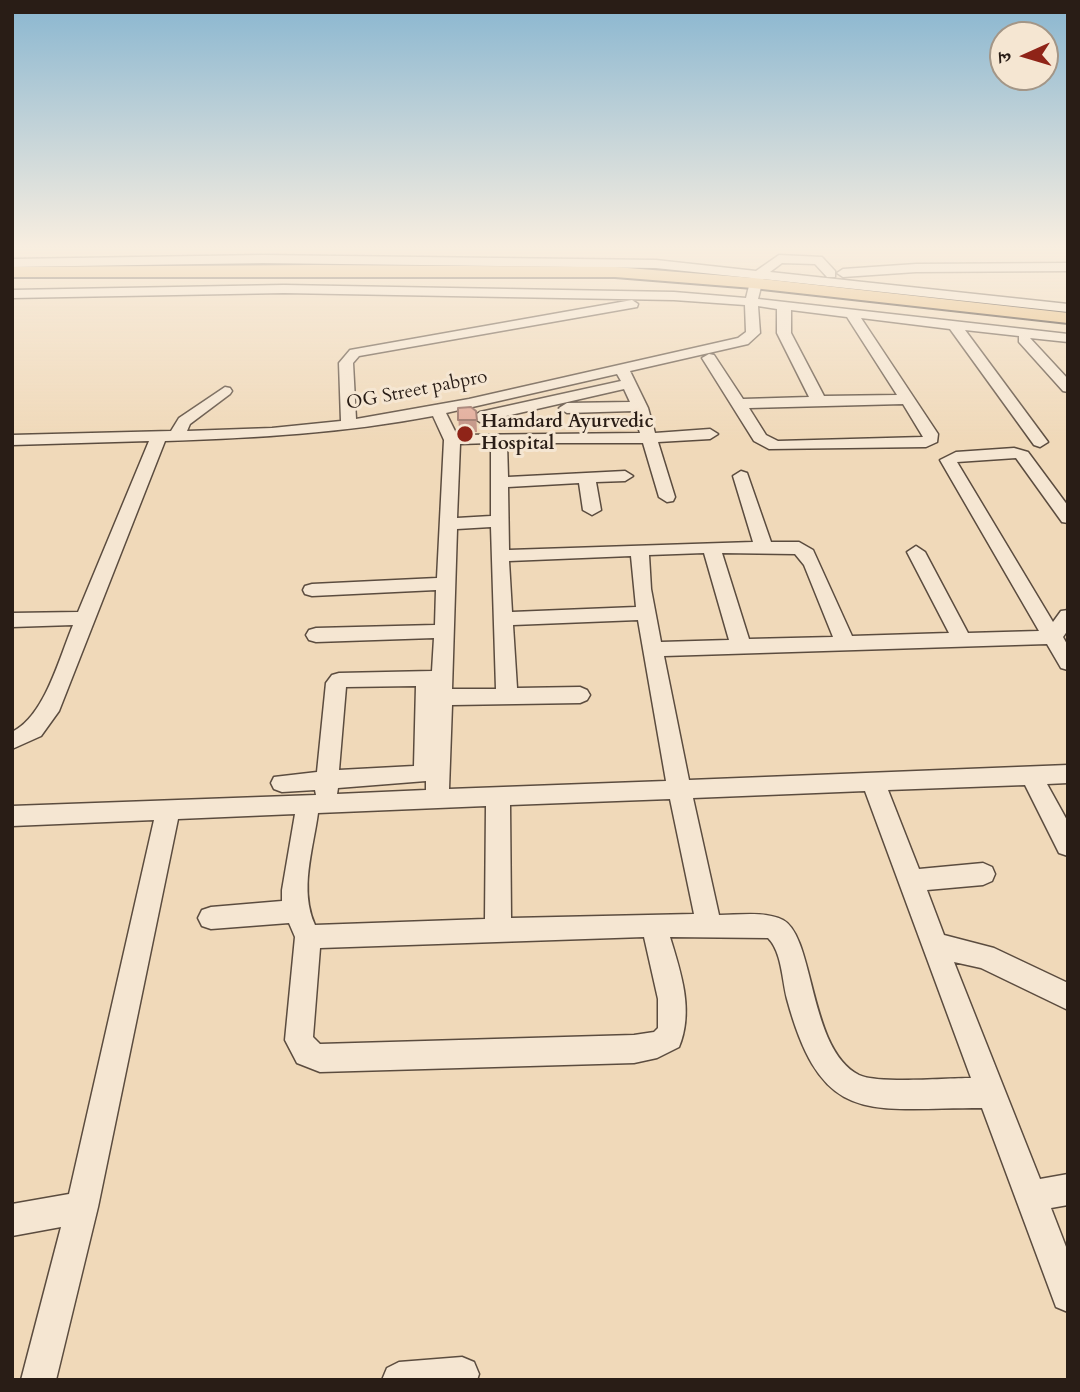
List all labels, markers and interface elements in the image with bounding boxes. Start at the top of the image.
north arrow [989,21,1059,91]
text: उ [992,52,1018,63]
street label: OG Street pabpro [345,366,489,416]
place label: Hamdard Ayurvedic Hospital [481,412,654,456]
marker: Hamdard Ayurvedic Hospital [455,424,475,444]

